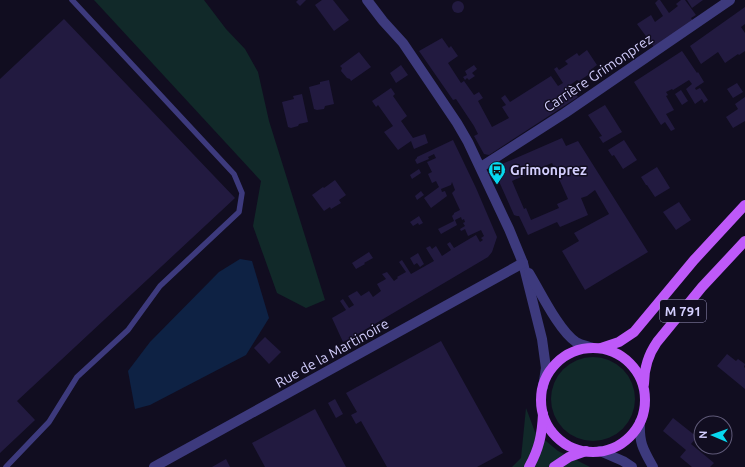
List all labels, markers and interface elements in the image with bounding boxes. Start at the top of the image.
street label: Carrière Grimonprez [541,31,655,115]
bus stop icon: Grimonprez [487,160,507,185]
place label: Grimonprez [510,162,587,178]
road number: M 791 [660,300,706,322]
street label: Rue de la Martinoire [273,315,391,391]
north arrow [693,415,733,455]
text: N [697,430,709,439]

